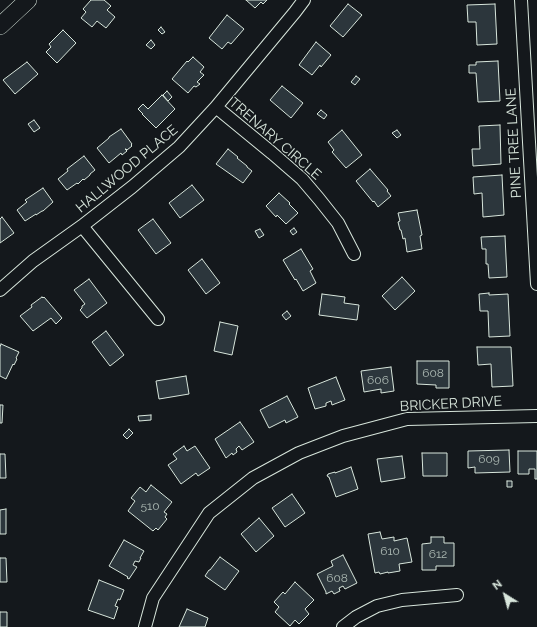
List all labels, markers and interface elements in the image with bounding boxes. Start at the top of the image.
street label: PINE TREE LANE [503,87,525,199]
street label: TRENARY CIRCLE [226,94,324,184]
street label: HALLWOOD PLACE [73,122,181,216]
house number: 608 [422,366,444,380]
house number: 606 [367,373,389,387]
street label: BRICKER DRIVE [399,393,503,415]
house number: 609 [478,452,500,466]
house number: 510 [140,499,160,513]
house number: 610 [380,544,400,558]
house number: 612 [429,547,447,561]
house number: 608 [326,571,348,585]
north arrow [485,575,525,615]
text: N [490,577,505,593]

